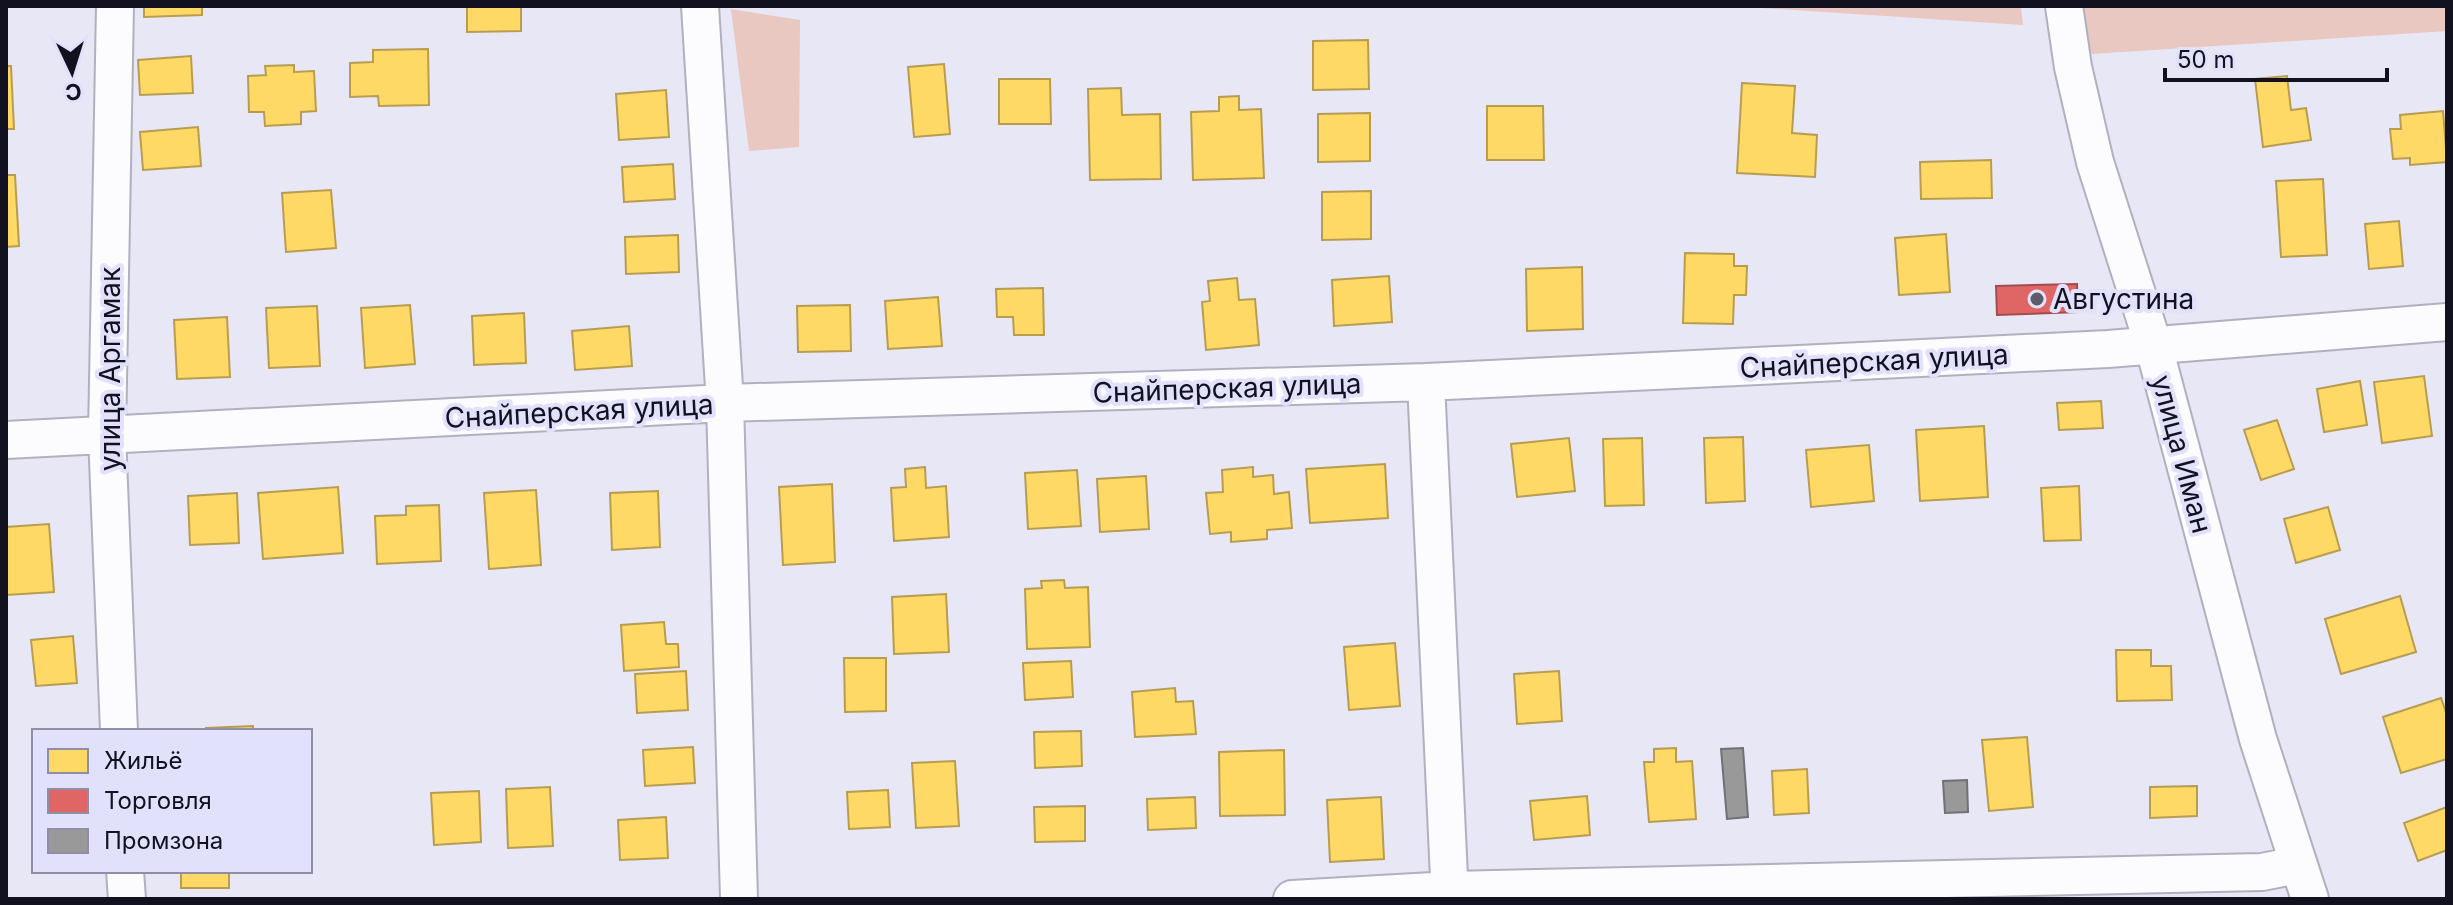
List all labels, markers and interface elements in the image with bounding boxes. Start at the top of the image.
north arrow [32,32,112,112]
scale bar [2165,32,2387,82]
text: 50 m [2177,45,2235,74]
text: С [64,78,82,105]
street label: улица Аргамак [93,267,127,471]
place label: Августина [2053,282,2194,316]
marker: Августина [2028,290,2046,308]
street label: Снайперская улица [1739,337,2009,385]
street label: Снайперская улица [1092,366,1362,410]
street label: улица Иман [2145,371,2219,537]
street label: Снайперская улица [444,387,714,435]
legend [32,729,312,873]
text: Жильё [104,746,182,775]
text: Торговля [104,786,212,815]
text: Промзона [104,826,223,855]

